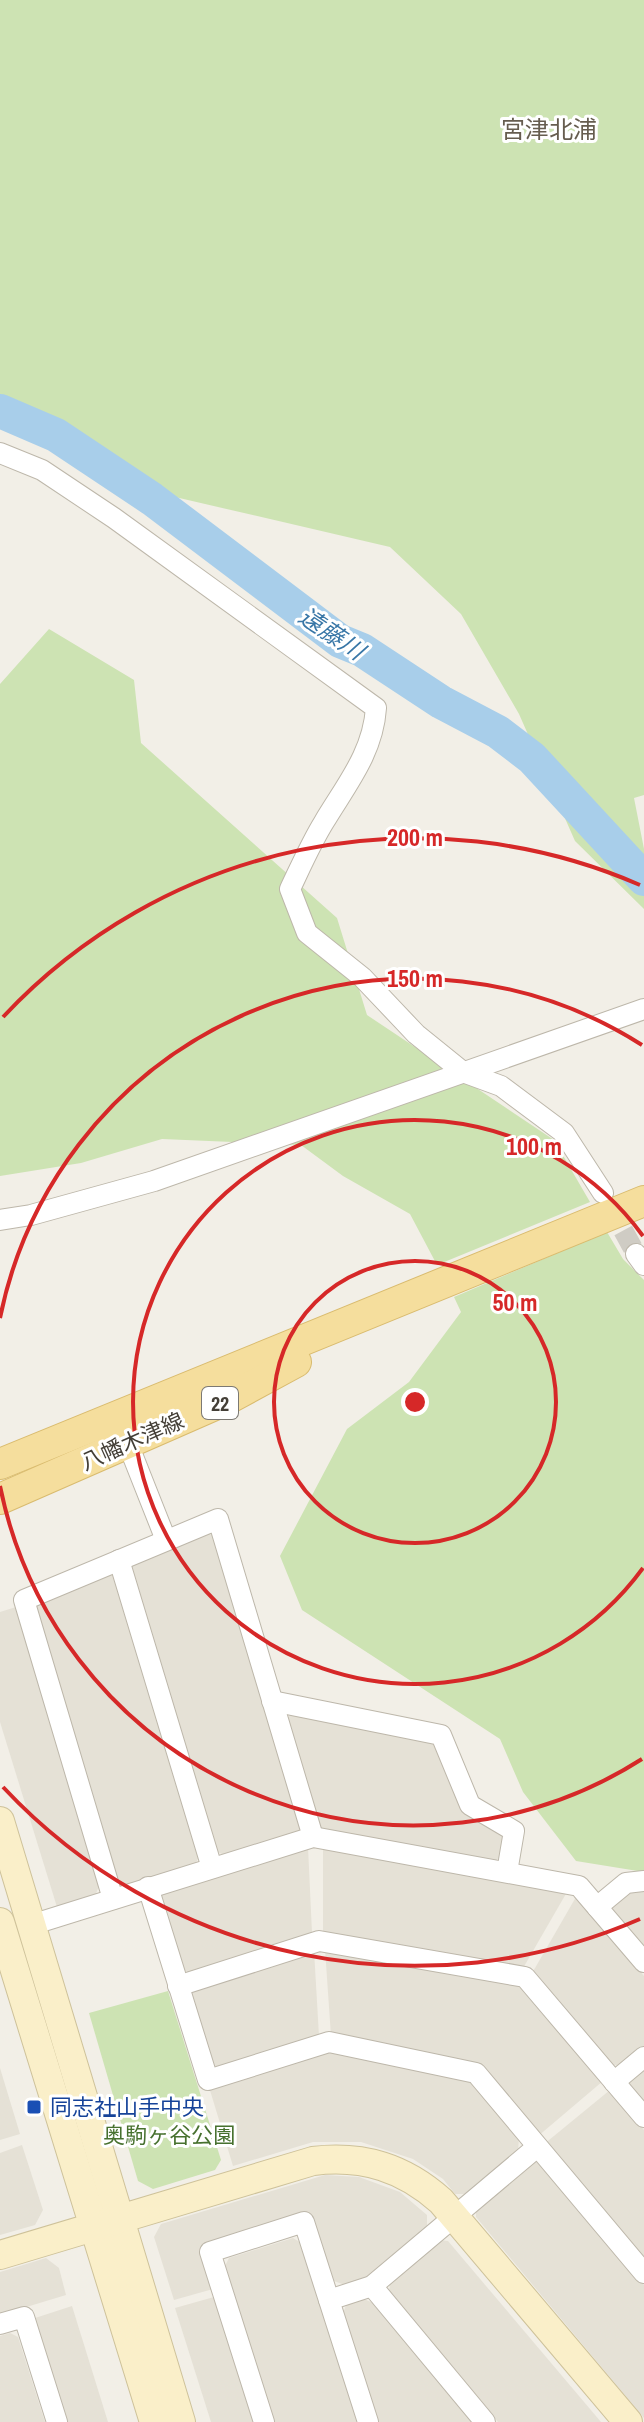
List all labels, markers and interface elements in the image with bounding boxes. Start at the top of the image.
district label: 宮津北浦 [501,113,597,145]
water label: 遠藤川 [293,600,373,668]
text: 200 m [387,821,443,853]
text: 150 m [387,962,443,994]
text: 100 m [506,1130,562,1162]
text: 50 m [493,1286,537,1318]
road number: 22 [202,1387,238,1419]
centre of rings [401,1388,429,1416]
street label: 八幡木津線 [76,1405,188,1477]
place label: 同志社山手中央 [50,2092,204,2122]
marker: 同志社山手中央 [25,2098,43,2116]
park label: 奥駒ヶ谷公園 [103,2120,235,2150]

